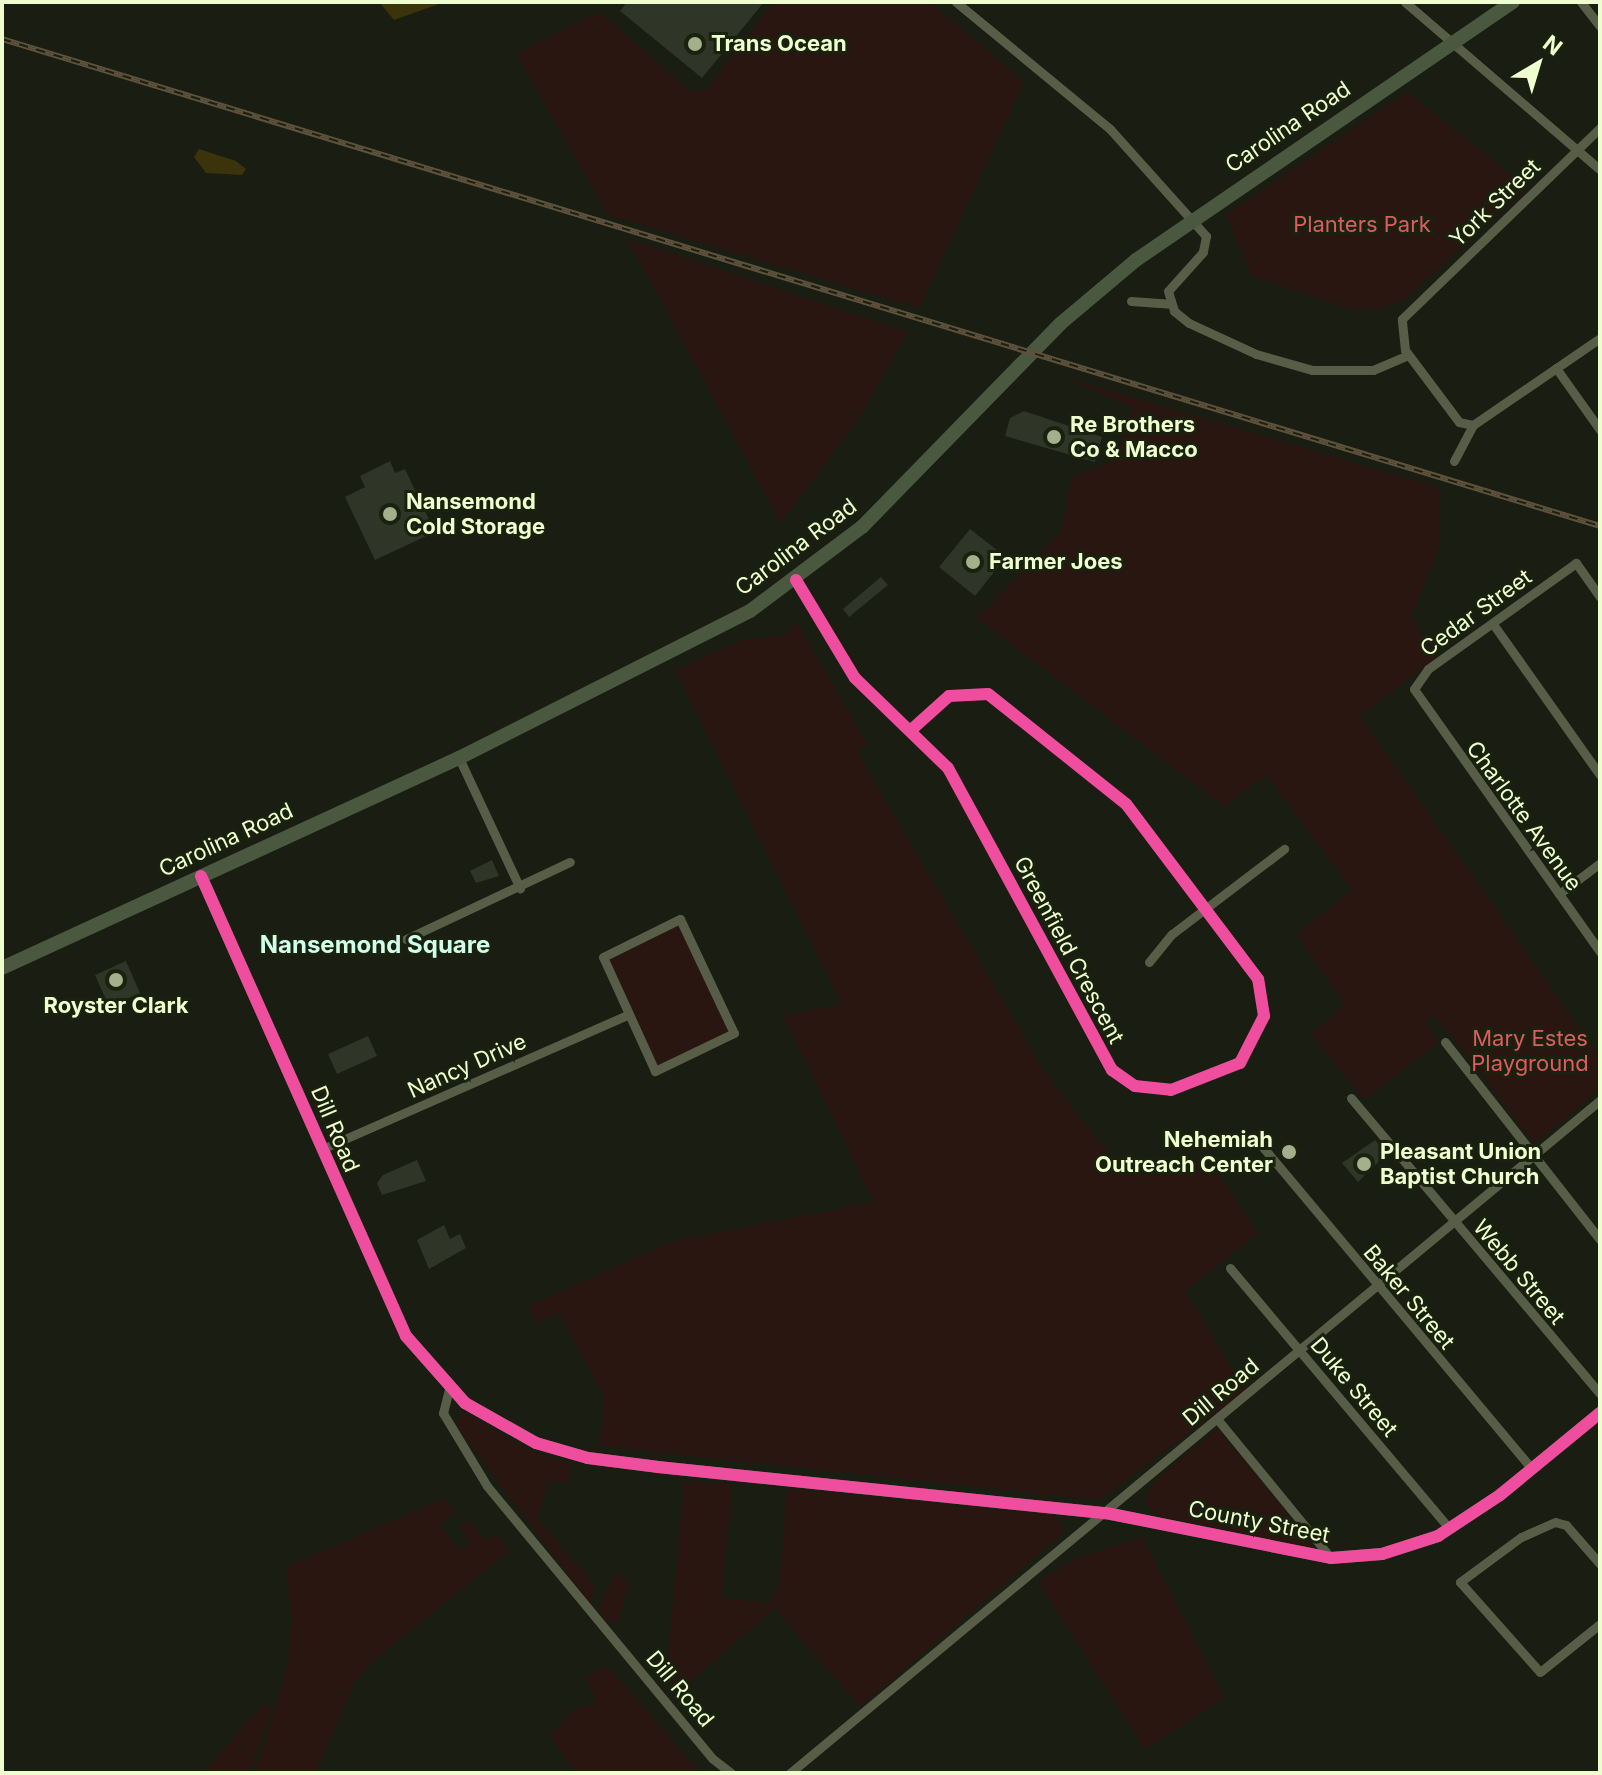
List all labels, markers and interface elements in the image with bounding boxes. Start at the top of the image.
north arrow [1498,24,1578,104]
text: N [1538,30,1567,60]
place label: Trans Ocean [711,31,847,57]
marker: Trans Ocean [686,35,704,53]
street label: Carolina Road [1221,76,1355,178]
street label: York Street [1444,153,1546,253]
park label: Planters Park [1293,212,1431,238]
place label: Re Brothers Co & Macco [1070,411,1198,462]
marker: Re Brothers Co & Macco [1045,428,1063,446]
place label: Nansemond Cold Storage [406,488,545,540]
street label: Carolina Road [730,493,862,601]
marker: Nansemond Cold Storage [381,505,399,523]
place label: Farmer Joes [989,549,1123,575]
marker: Farmer Joes [964,553,982,571]
street label: Cedar Street [1415,564,1537,662]
street label: Charlotte Avenue [1461,736,1587,896]
street label: Carolina Road [155,797,297,883]
street label: Greenfield Crescent [1008,852,1130,1048]
district label: Nansemond Square [260,931,490,959]
marker: Royster Clark [107,971,125,989]
place label: Royster Clark [43,993,189,1019]
park label: Mary Estes Playground [1471,1025,1589,1076]
street label: Nancy Drive [404,1028,530,1104]
street label: Dill Road [305,1082,365,1176]
place label: Nehemiah Outreach Center [1095,1126,1273,1178]
place label: Pleasant Union Baptist Church [1380,1138,1541,1190]
marker: Nehemiah Outreach Center [1280,1143,1298,1161]
marker: Pleasant Union Baptist Church [1355,1155,1373,1173]
street label: Webb Street [1468,1214,1570,1330]
street label: Baker Street [1358,1240,1460,1354]
street label: Duke Street [1305,1332,1403,1442]
street label: Dill Road [1178,1353,1264,1431]
street label: County Street [1186,1495,1332,1549]
street label: Dill Road [641,1646,719,1732]

